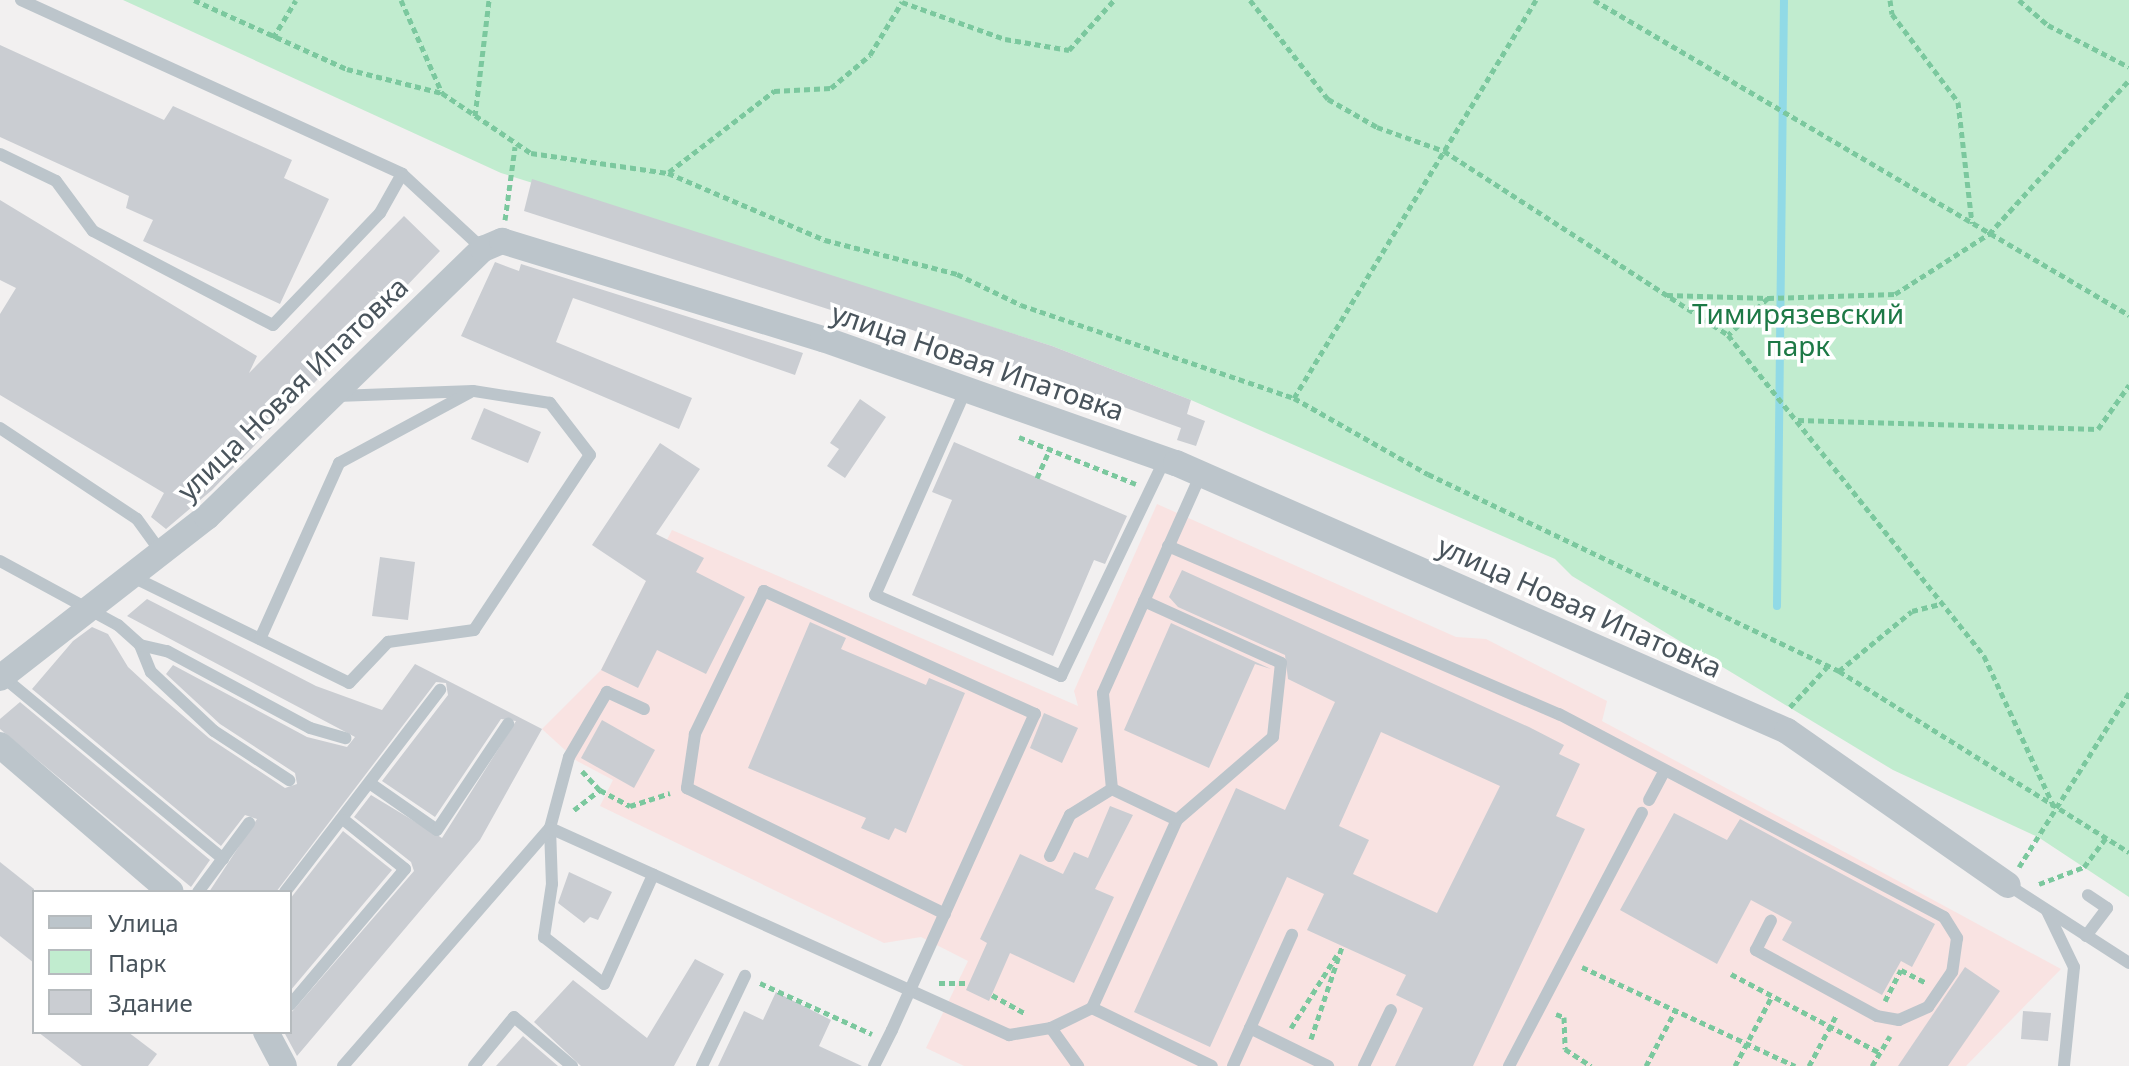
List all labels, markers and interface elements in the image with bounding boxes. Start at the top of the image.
street label: улица Новая Ипатовка [170,269,414,507]
street label: улица Новая Ипатовка [827,295,1129,427]
park label: Тимирязевский парк [1692,296,1904,362]
street label: улица Новая Ипатовка [1433,528,1727,684]
legend [32,890,292,1034]
text: Улица [108,906,179,939]
text: Парк [108,946,166,979]
text: Здание [108,986,193,1019]

